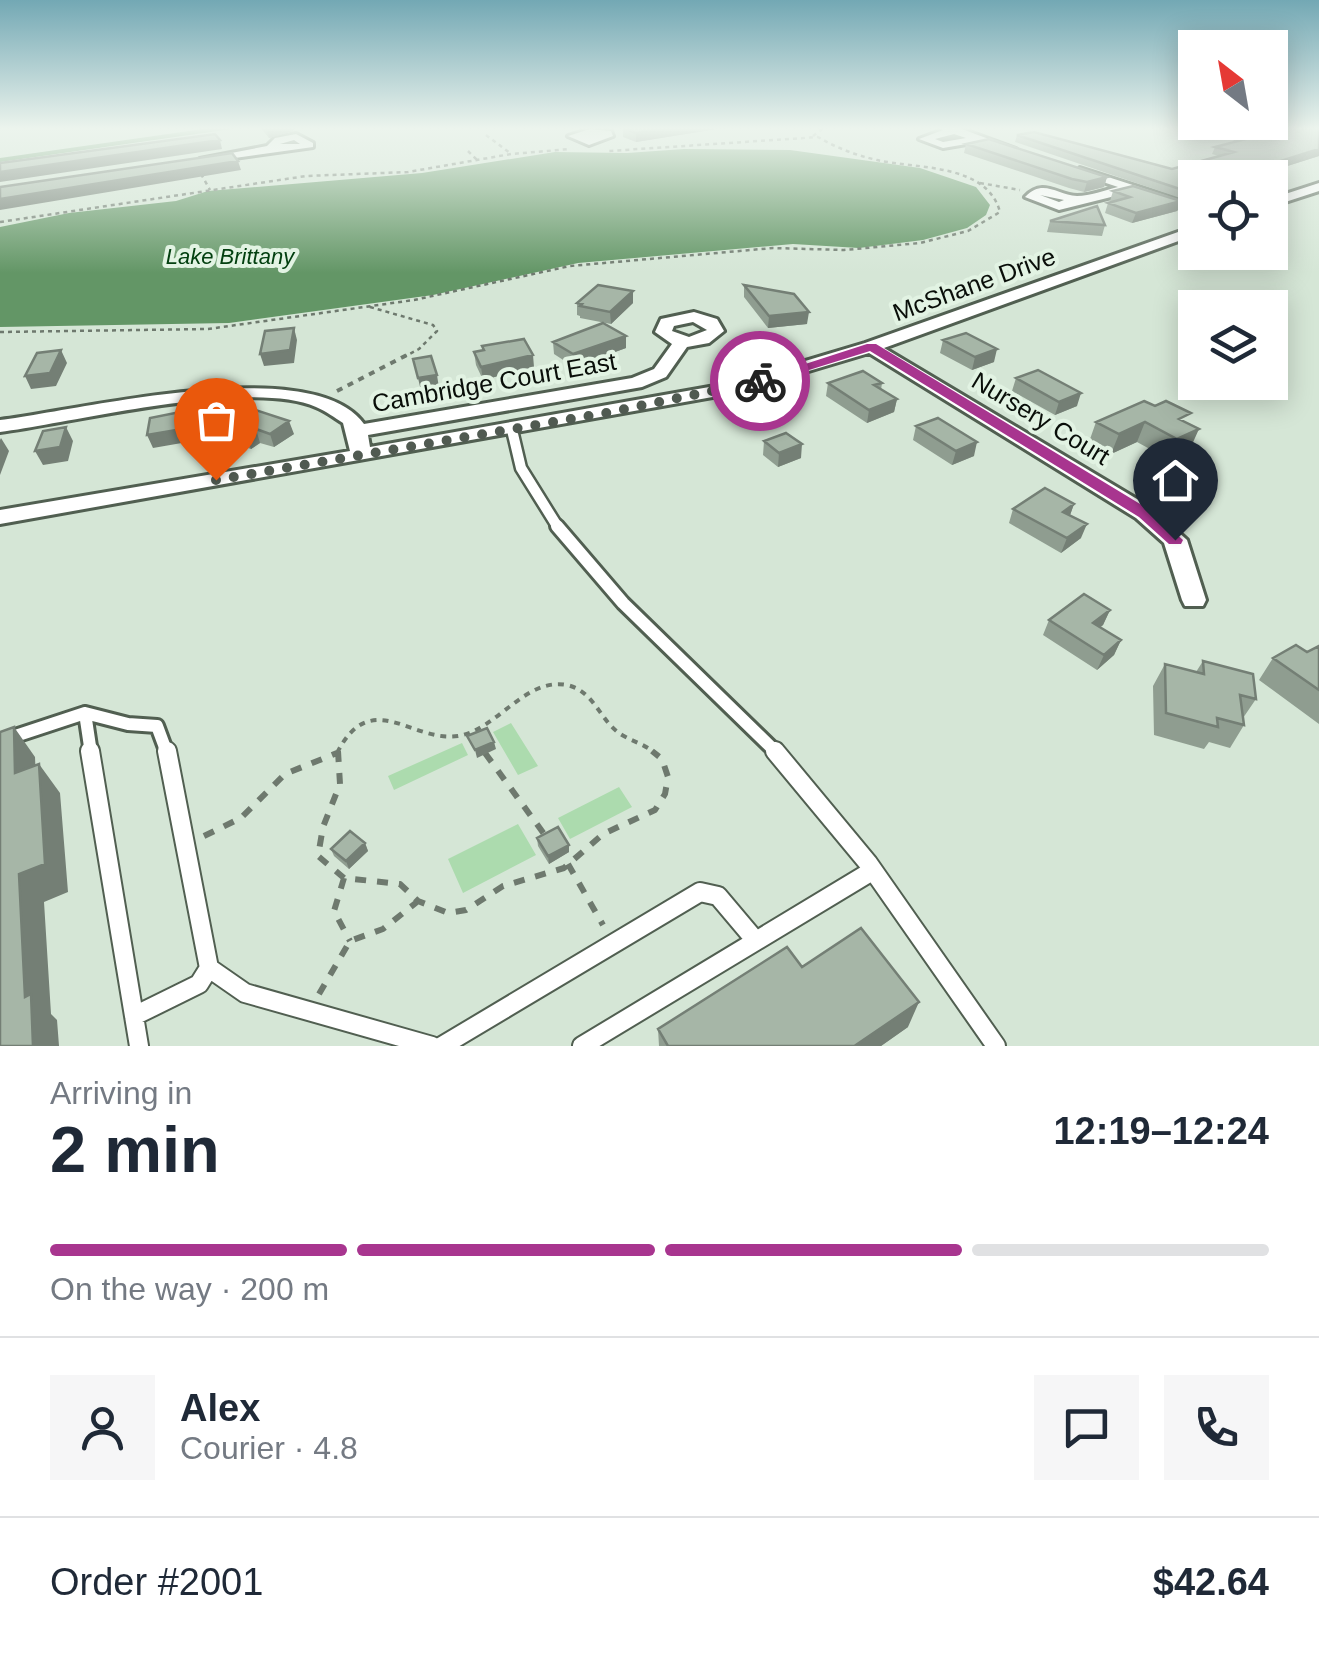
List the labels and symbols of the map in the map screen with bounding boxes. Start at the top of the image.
north arrow [1178,30,1288,140]
street label: McShane Drive [889,242,1059,326]
water label: Lake Brittany [166,244,296,269]
courier [710,331,810,431]
street label: Cambridge Court East [370,347,618,417]
street label: Nursery Court [967,366,1115,470]
pin [174,378,259,481]
pin [1133,438,1218,541]

